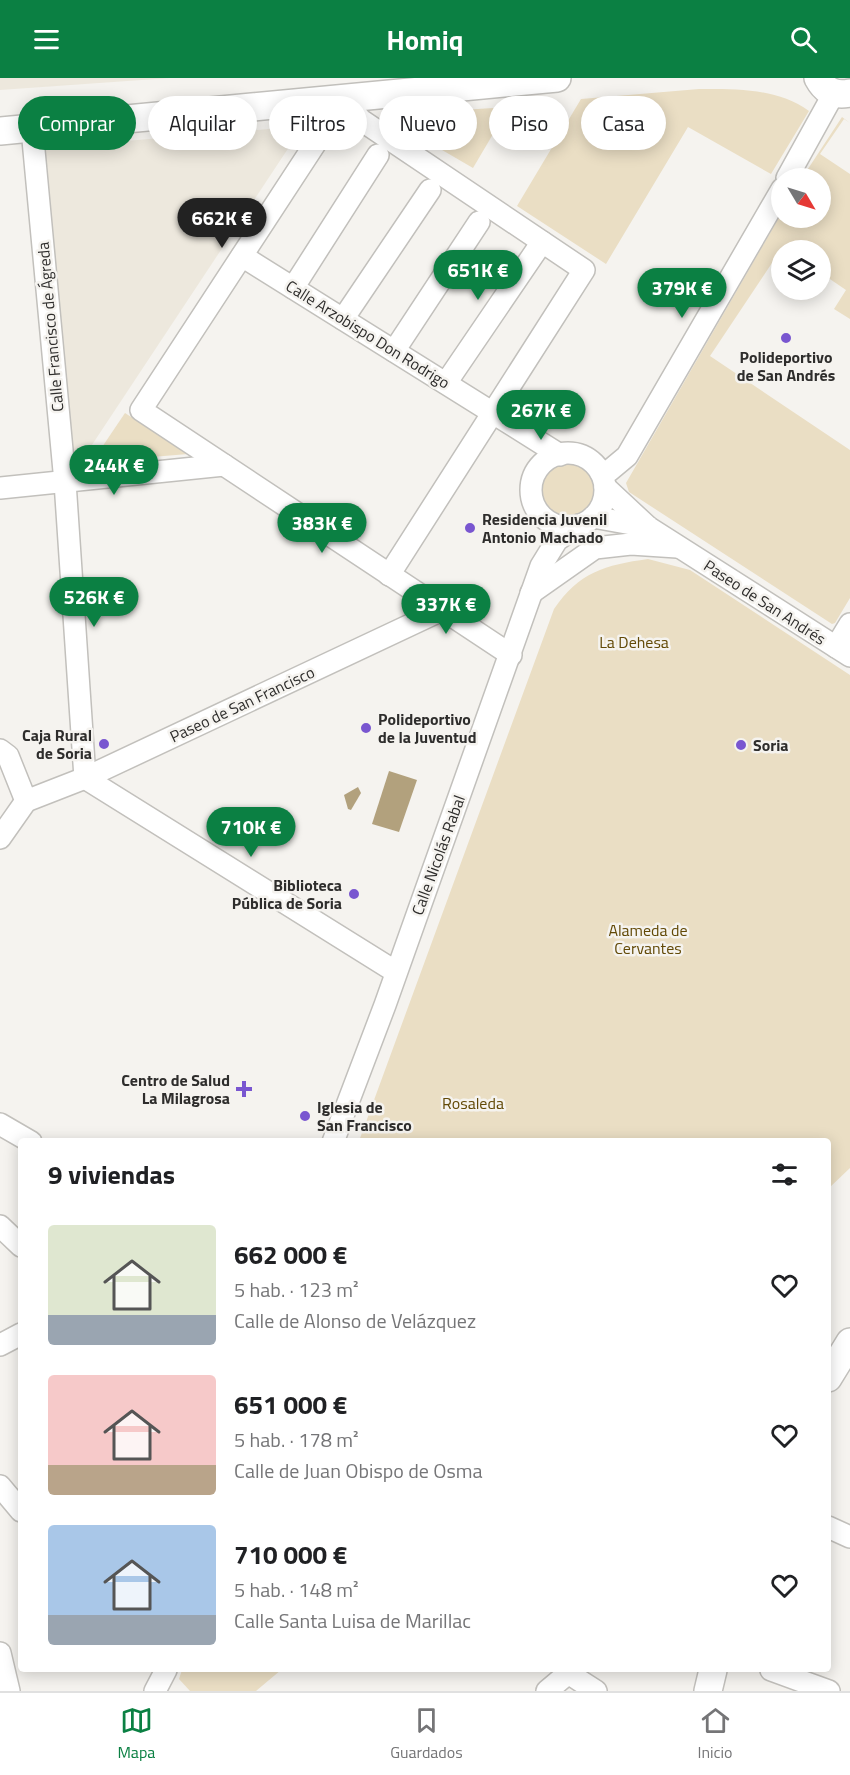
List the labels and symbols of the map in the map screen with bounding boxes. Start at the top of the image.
north arrow [771,168,831,228]
pin: 662K € [173,198,271,249]
street label: Calle Francisco de Ágreda [31,241,69,413]
pin: 651K € [429,250,527,301]
pin: 379K € [633,268,731,319]
street label: Calle Arzobispo Don Rodrigo [281,274,455,394]
marker: Polideportivo de San Andrés [779,331,793,345]
place label: Polideportivo de San Andrés [737,345,835,387]
pin: 267K € [492,390,590,441]
pin: 244K € [65,445,163,496]
pin: 383K € [273,503,371,554]
place label: Residencia Juvenil Antonio Machado [482,507,607,549]
marker: Residencia Juvenil Antonio Machado [463,521,477,535]
street label: Paseo de San Andrés [699,553,831,651]
pin: 526K € [45,577,143,628]
pin: 337K € [397,584,495,635]
park label: La Dehesa [599,630,669,654]
street label: Paseo de San Francisco [166,660,318,748]
place label: Polideportivo de la Juventud [378,707,476,749]
marker: Polideportivo de la Juventud [359,721,373,735]
place label: Caja Rural de Soria [22,723,92,765]
place label: Soria [753,733,788,757]
marker: Caja Rural de Soria [97,737,111,751]
marker: Soria [734,738,748,752]
street label: Calle Nicolás Rabal [405,792,471,918]
pin: 710K € [202,807,300,858]
place label: Biblioteca Pública de Soria [232,873,342,915]
marker: Biblioteca Pública de Soria [347,887,361,901]
park label: Alameda de Cervantes [608,918,688,960]
place label: Centro de Salud La Milagrosa [121,1068,230,1110]
marker: Centro de Salud La Milagrosa [235,1080,253,1098]
park label: Rosaleda [442,1091,504,1115]
place label: Iglesia de San Francisco [317,1095,412,1137]
marker: Iglesia de San Francisco [298,1109,312,1123]

